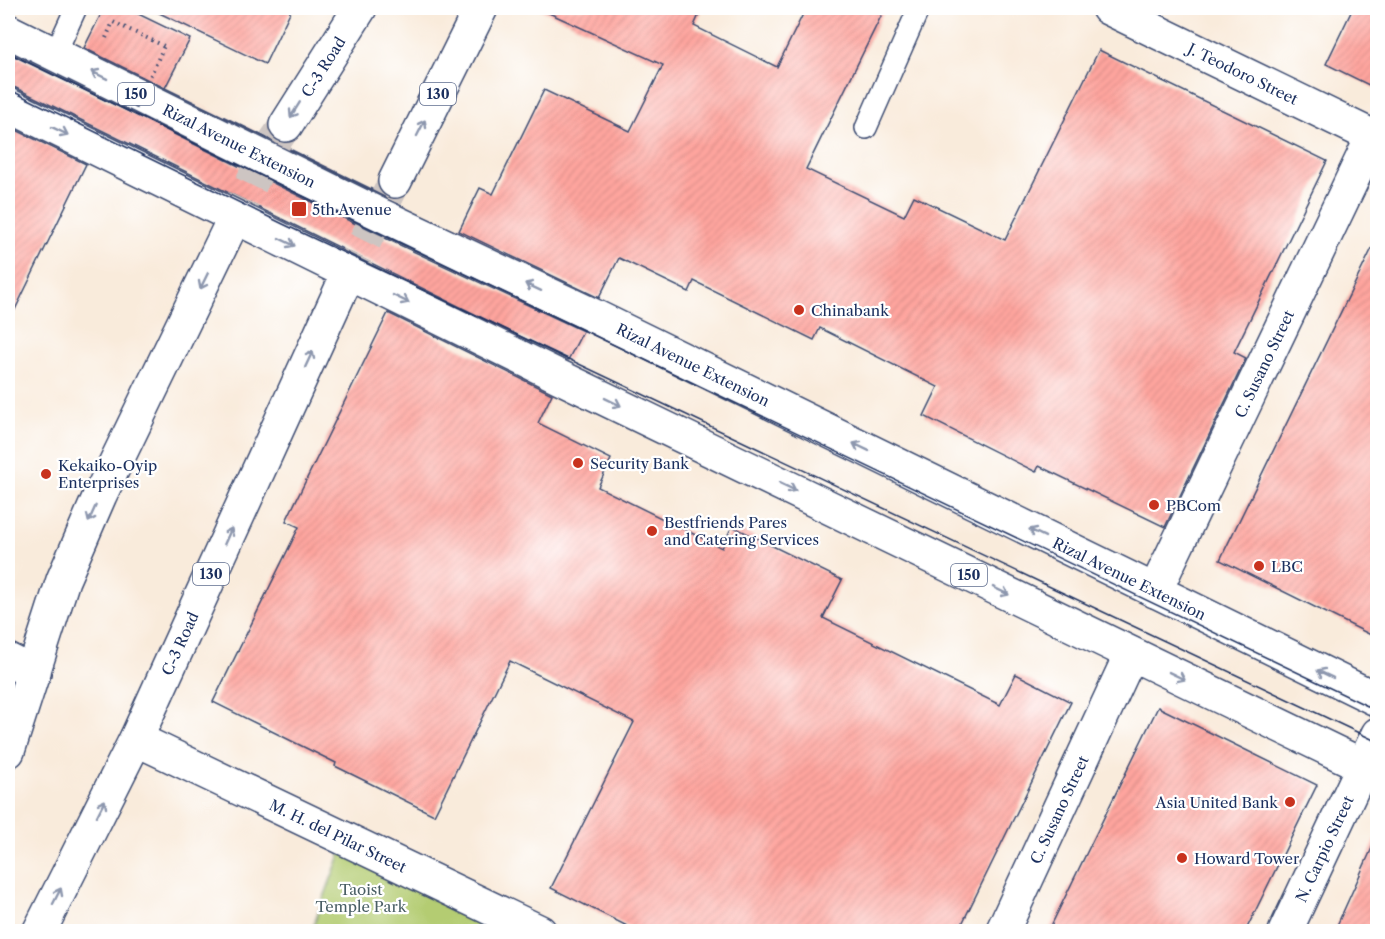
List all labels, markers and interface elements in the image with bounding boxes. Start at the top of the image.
street label: C-3 Road [297,33,349,100]
street label: J. Teodoro Street [1183,38,1302,109]
one-way arrow [90,69,108,81]
road number: 150 [118,83,154,105]
road number: 130 [420,83,456,105]
street label: Rizal Avenue Extension [160,100,319,191]
one-way arrow [288,101,300,118]
one-way arrow [416,120,427,138]
one-way arrow [51,126,69,137]
marker: 5th Avenue [290,200,308,218]
place label: 5th Avenue [312,200,392,219]
one-way arrow [278,237,296,248]
one-way arrow [197,272,209,290]
one-way arrow [524,281,542,293]
one-way arrow [392,293,410,305]
place label: Chinabank [811,301,890,320]
marker: Chinabank [792,303,806,317]
street label: C. Susano Street [1230,306,1298,421]
street label: Rizal Avenue Extension [613,319,773,410]
one-way arrow [304,350,315,368]
one-way arrow [603,397,621,409]
one-way arrow [853,441,871,453]
place label: Security Bank [590,454,690,473]
place label: Kekaiko-Oyip Enterprises [58,456,157,492]
marker: Security Bank [571,456,585,470]
marker: Kekaiko-Oyip Enterprises [39,467,53,481]
one-way arrow [779,482,797,494]
place label: PBCom [1166,496,1221,515]
marker: PBCom [1147,498,1161,512]
one-way arrow [86,504,97,522]
place label: Bestfriends Pares and Catering Services [664,513,819,549]
marker: Bestfriends Pares and Catering Services [645,524,659,538]
one-way arrow [223,527,234,545]
one-way arrow [1028,527,1046,538]
street label: Rizal Avenue Extension [1050,533,1210,624]
place label: LBC [1271,557,1303,576]
marker: LBC [1252,559,1266,573]
road number: 130 [193,563,229,585]
road number: 150 [951,564,987,586]
one-way arrow [992,586,1010,597]
street label: C-3 Road [157,609,202,678]
one-way arrow [1316,668,1334,680]
one-way arrow [1167,671,1185,683]
street label: C. Susano Street [1026,752,1092,867]
street label: N. Carpio Street [1291,792,1358,905]
place label: Asia United Bank [1155,793,1279,812]
street label: M. H. del Pilar Street [267,795,410,877]
marker: Asia United Bank [1283,795,1297,809]
one-way arrow [96,799,108,817]
place label: Howard Tower [1194,849,1300,868]
marker: Howard Tower [1175,851,1189,865]
park label: Taoist Temple Park [316,880,408,916]
one-way arrow [52,887,63,905]

